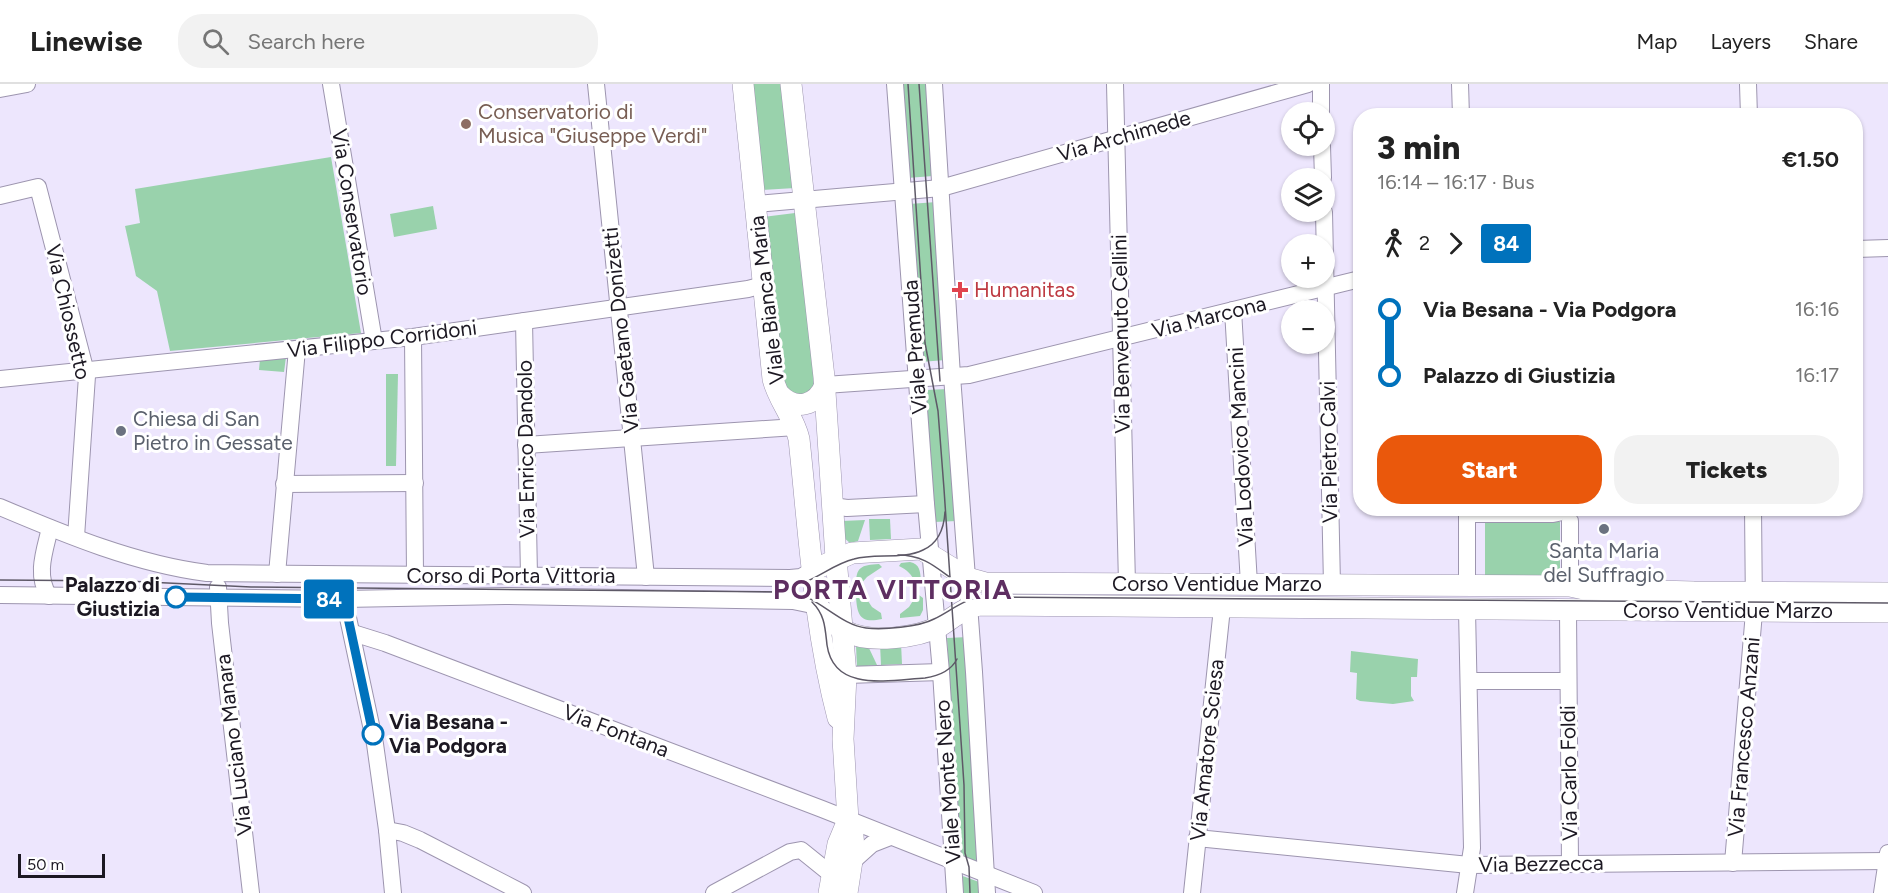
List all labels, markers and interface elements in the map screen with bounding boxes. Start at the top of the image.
search box [178,14,598,68]
text: Linewise [30,24,142,58]
icon: search [199,25,232,58]
text: Search here [247,28,365,55]
text: Map [1637,29,1677,54]
text: Layers [1710,29,1771,54]
text: Share [1804,29,1858,54]
place label: Conservatorio di Musica "Giuseppe Verdi" [478,99,708,148]
map controls [1281,102,1335,354]
button: locate [1281,102,1335,156]
street label: Via Archimede [1054,105,1193,167]
marker: Conservatorio di Musica "Giuseppe Verdi" [459,117,473,131]
street label: Via Conservatorio [327,127,378,297]
text: 3 min [1377,128,1460,167]
text: €1.50 [1782,146,1839,173]
button: layers [1281,168,1335,222]
text: 16:14 – 16:17 · Bus [1377,170,1535,194]
street label: Viale Bianca Maria [744,214,789,386]
street label: Via Gaetano Donizetti [597,226,644,434]
icon: walk [1377,227,1410,260]
icon: forward [1439,227,1472,260]
text: 2 [1419,231,1430,255]
text: 84 [1493,231,1519,256]
street label: Via Benvenuto Cellini [1106,234,1135,434]
button: + [1281,234,1335,288]
street label: Via Chiossetto [41,242,96,382]
place label: Humanitas [974,277,1075,302]
street label: Viale Premuda [897,279,932,415]
marker: Humanitas [951,281,969,299]
street label: Via Marcona [1149,290,1269,343]
text: Via Besana - Via Podgora [1423,296,1677,323]
text: 16:16 [1795,297,1839,321]
button: − [1281,300,1335,354]
street label: Via Filippo Corridoni [286,314,478,363]
street label: Via Lodovico Mancini [1223,346,1258,548]
street label: Via Enrico Dandolo [511,360,540,538]
text: Palazzo di Giustizia [1423,362,1615,389]
text: 16:17 [1795,363,1839,387]
street label: Via Pietro Calvi [1315,381,1342,523]
place label: Chiesa di San Pietro in Gessate [133,406,293,455]
marker: Chiesa di San Pietro in Gessate [114,424,128,438]
button: Start [1377,435,1602,504]
button: Tickets [1614,435,1839,504]
marker: Santa Maria del Suffragio [1597,522,1611,536]
place label: Santa Maria del Suffragio [1544,538,1664,587]
street label: Corso di Porta Vittoria [406,563,616,588]
street label: Corso Ventidue Marzo [1112,571,1322,596]
place label: Palazzo di Giustizia [65,572,160,621]
district label: PORTA VITTORIA [773,573,1013,606]
line badge: 84 [302,580,356,618]
marker: Palazzo di Giustizia [165,586,187,608]
text: 84 [316,587,342,612]
street label: Corso Ventidue Marzo [1623,598,1833,623]
street label: Via Francesco Anzani [1722,636,1765,838]
street label: Via Luciano Manara [210,653,257,837]
street label: Via Amatore Sciesa [1185,658,1229,842]
street label: Via Fontana [560,699,673,762]
street label: Viale Monte Nero [929,699,966,865]
street label: Via Carlo Foldi [1555,705,1582,841]
place label: Via Besana - Via Podgora [389,709,508,758]
marker: Via Besana - Via Podgora [362,723,384,745]
street label: Via Bezzecca [1478,850,1604,877]
scale bar [18,851,105,878]
text: 50 m [27,855,64,874]

